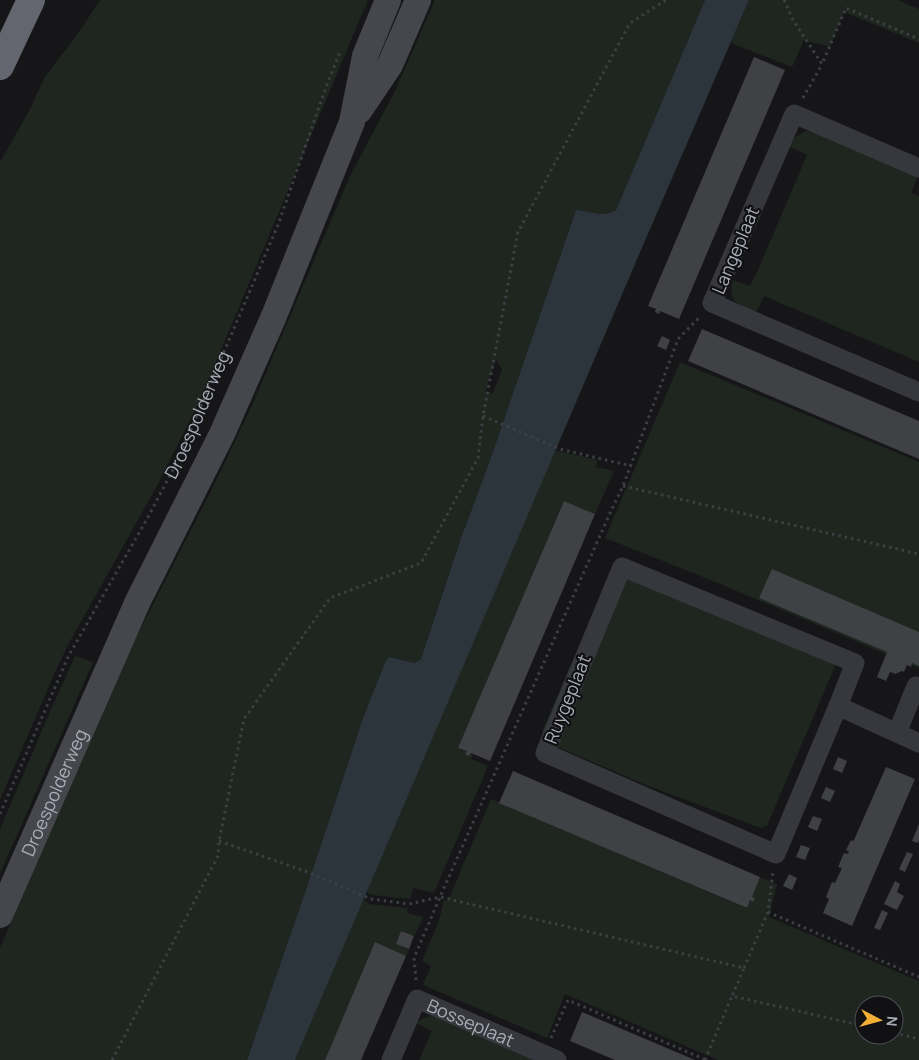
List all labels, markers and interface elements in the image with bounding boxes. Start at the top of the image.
street label: Langeplaat [706,203,764,297]
street label: Droespolderweg [158,347,235,483]
street label: Ruygeplaat [538,651,596,747]
street label: Droespolderweg [15,725,92,860]
street label: Bosseplaat [423,993,518,1052]
north arrow [854,995,904,1045]
text: N [882,1015,902,1027]

